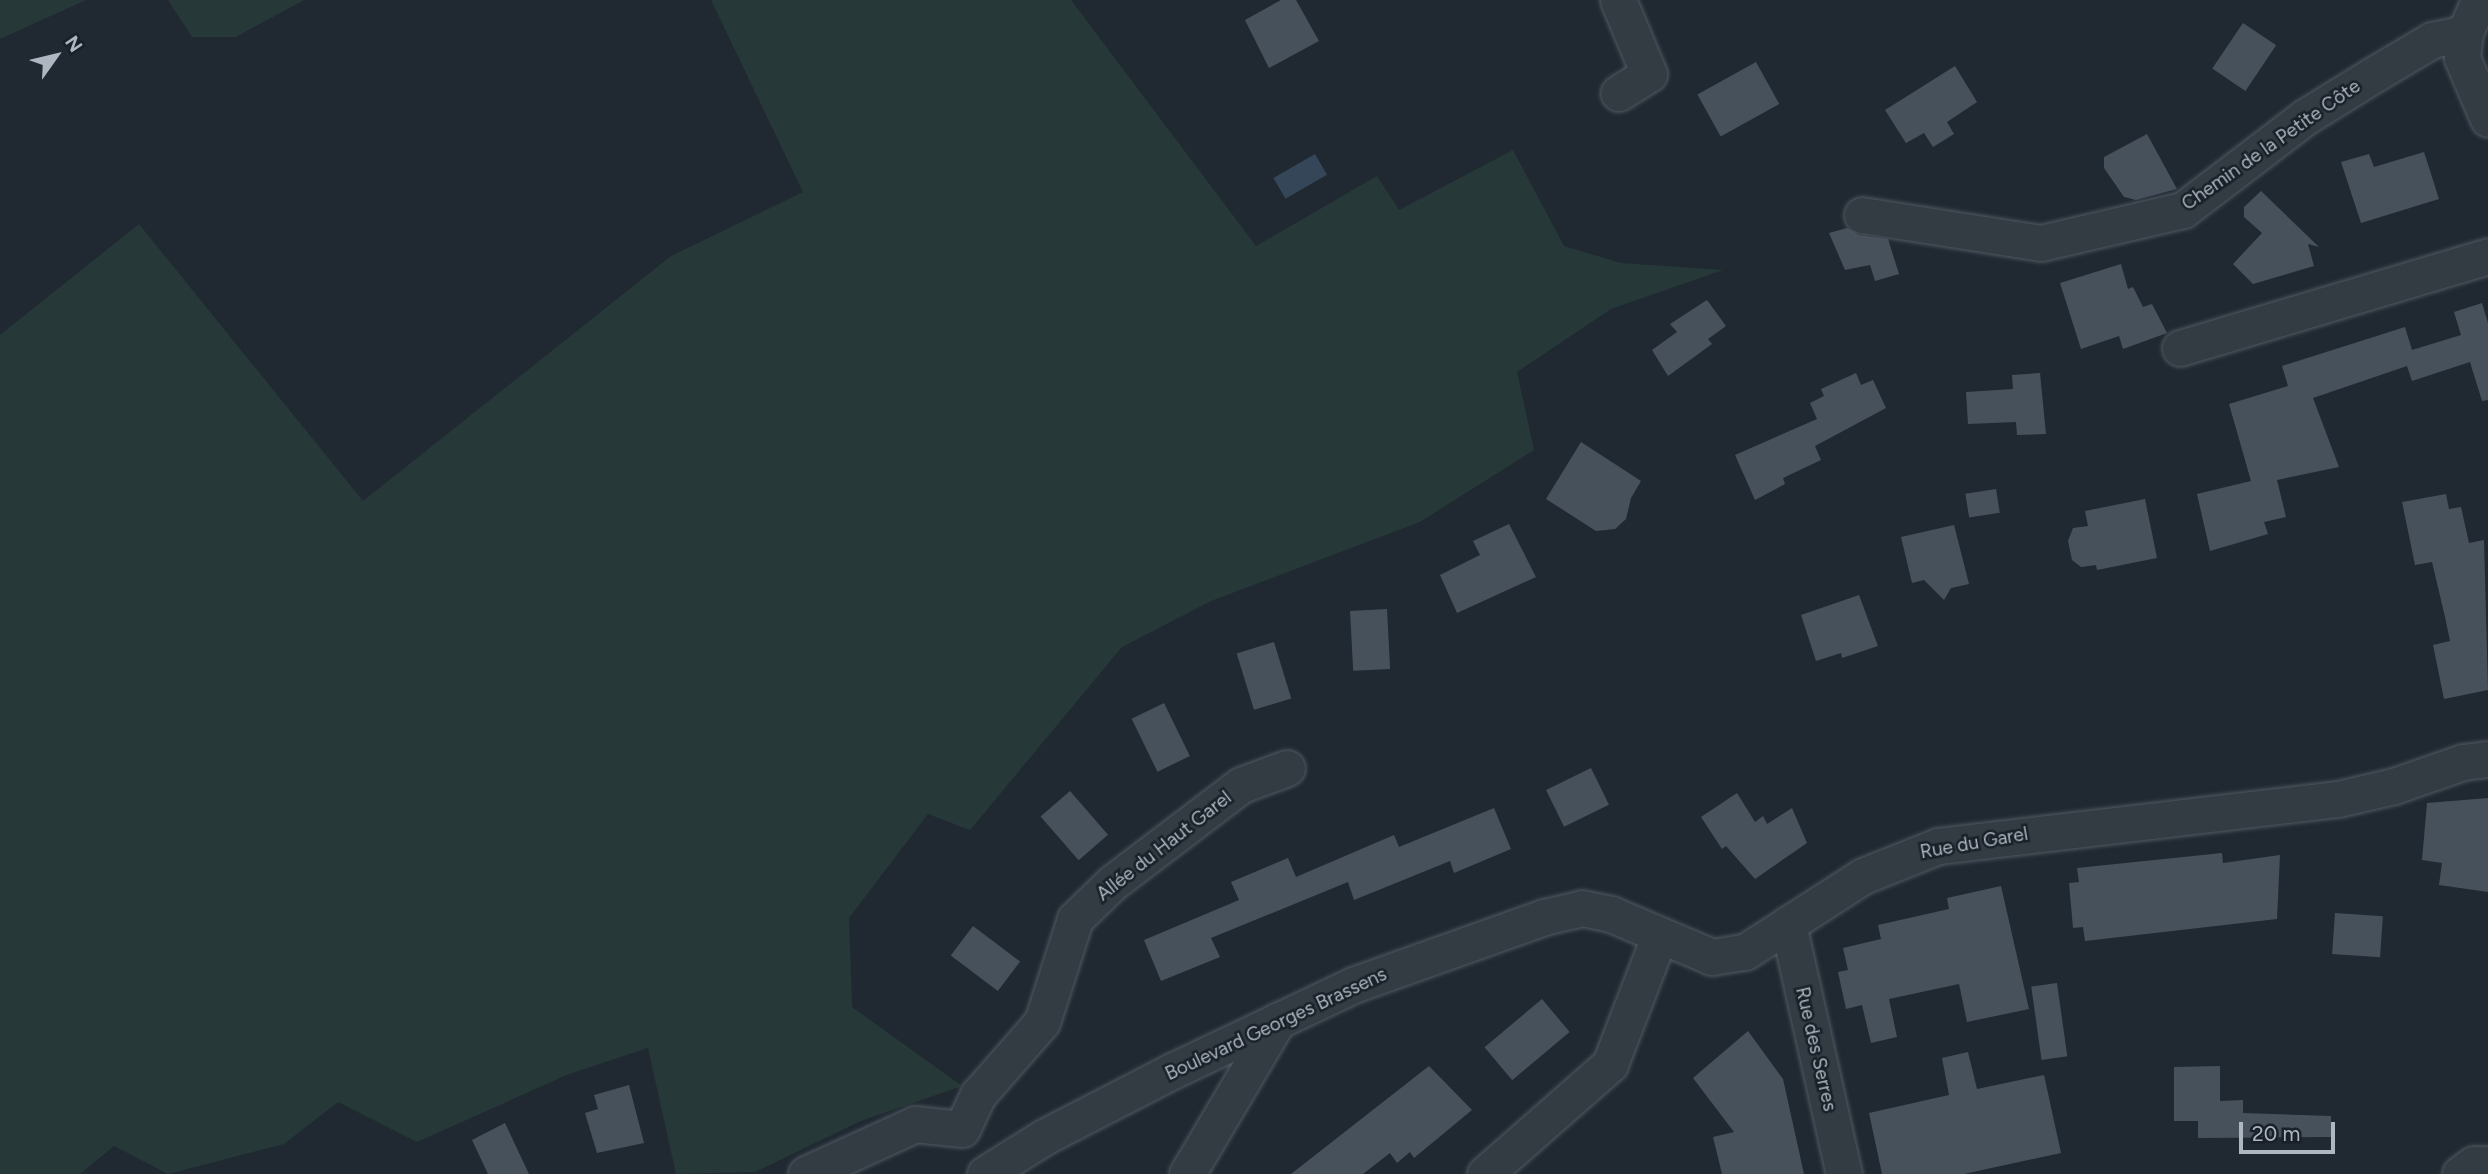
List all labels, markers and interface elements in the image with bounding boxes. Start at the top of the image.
north arrow [21,21,91,91]
text: N [60,31,87,56]
street label: Chemin de la Petite Côte [2177,75,2365,215]
street label: Allée du Haut Garel [1092,786,1236,906]
street label: Rue du Garel [1918,822,2030,864]
street label: Boulevard Georges Brassens [1162,963,1390,1085]
street label: Rue des Serres [1791,985,1841,1113]
scale bar [2243,1108,2339,1152]
text: 20 m [2252,1121,2300,1146]

